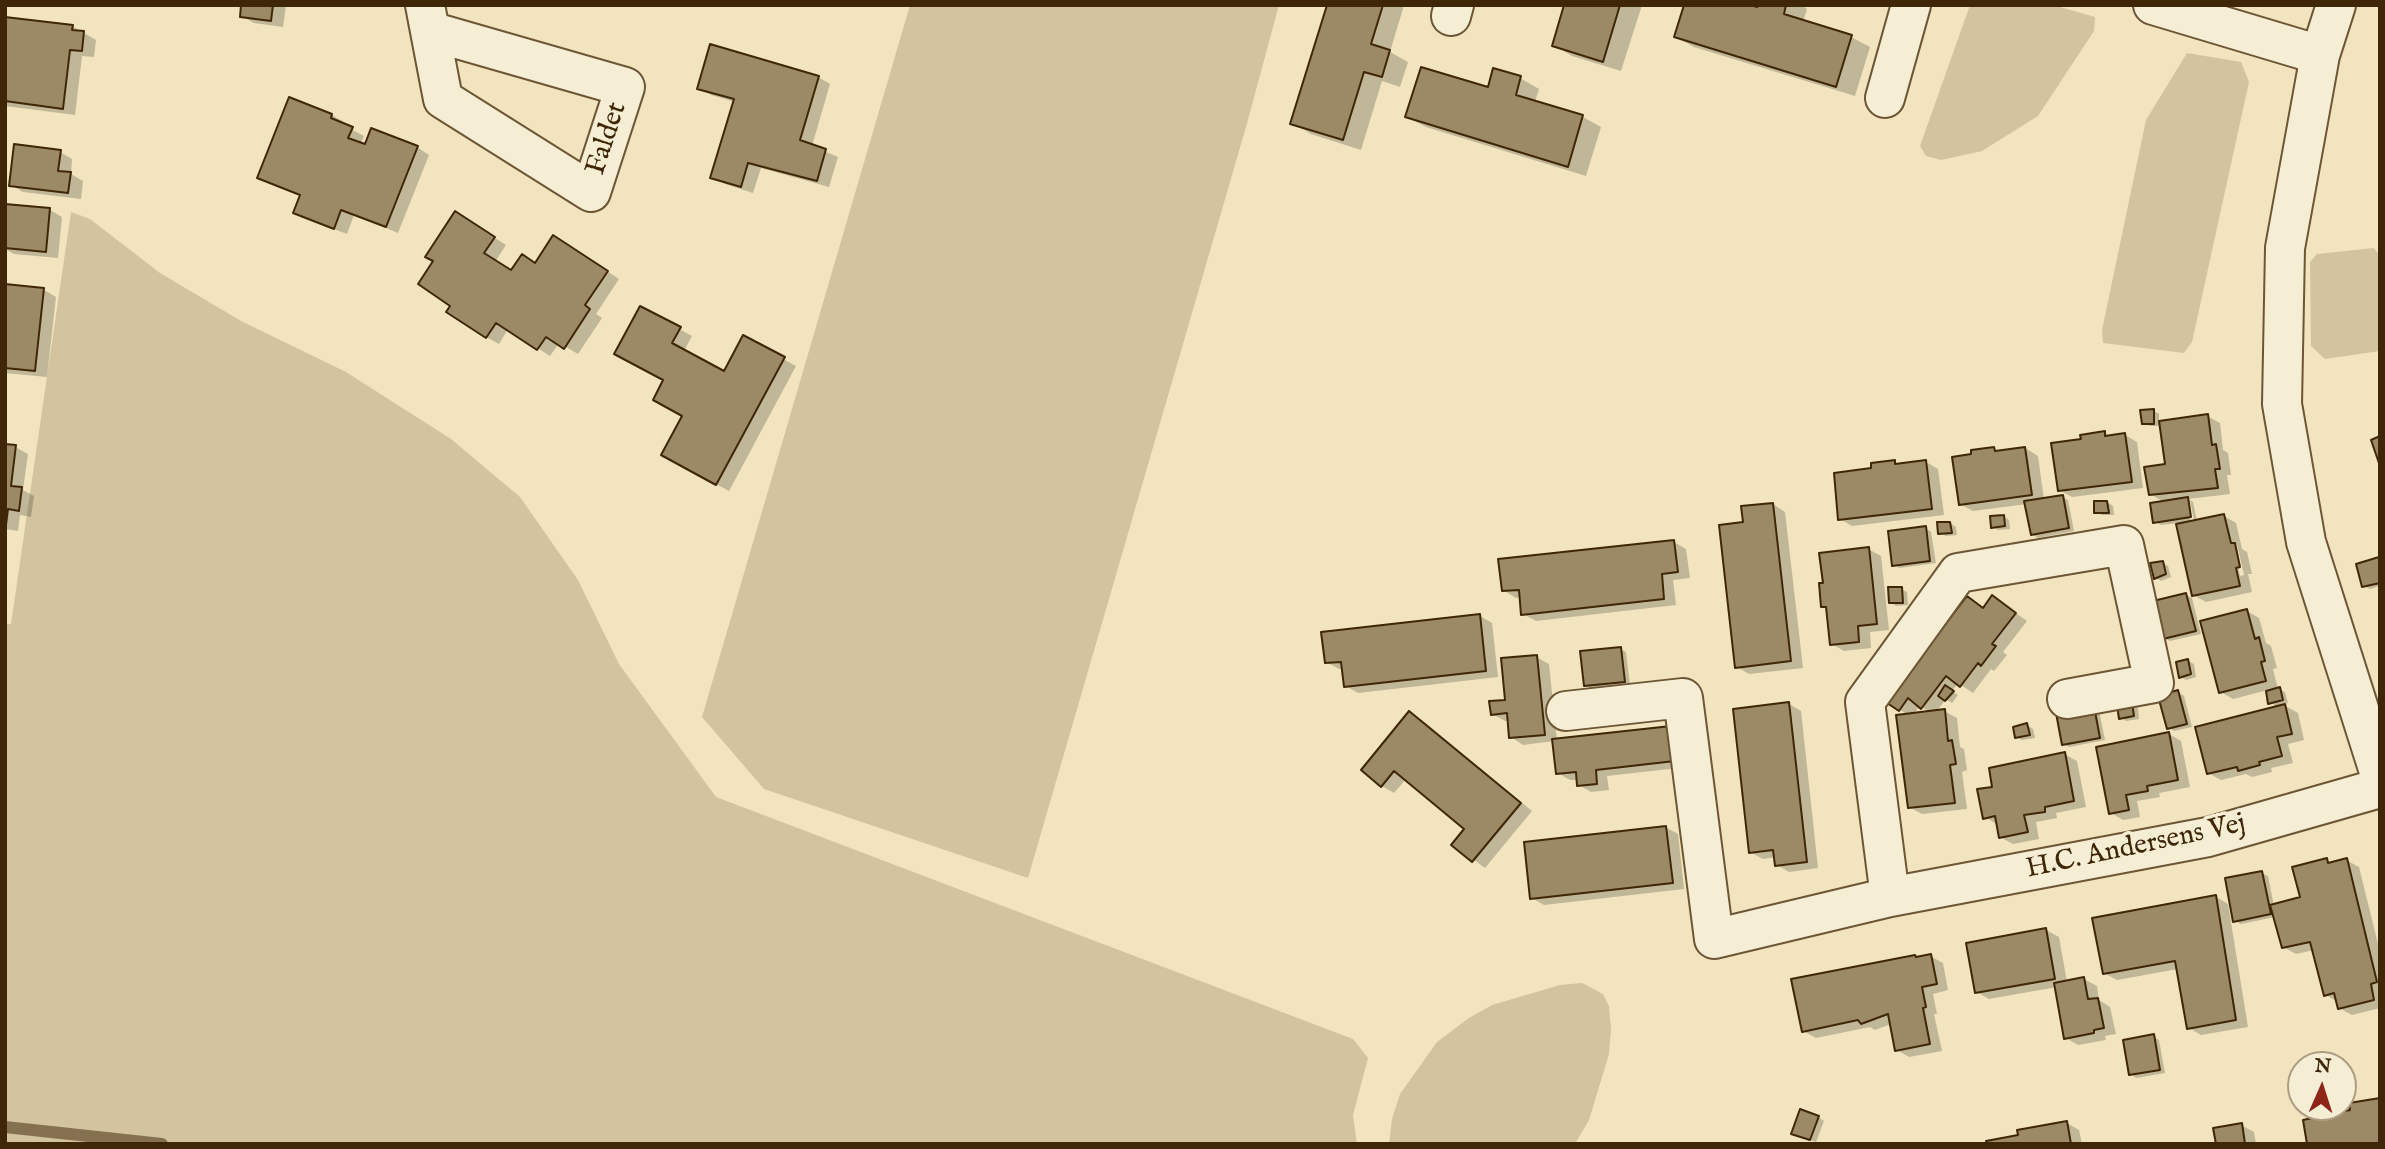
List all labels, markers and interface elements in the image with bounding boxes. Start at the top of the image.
street label: Faldet [581,98,635,180]
street label: H.C. Andersens Vej [2023,808,2249,888]
north arrow [2287,1051,2357,1121]
text: N [2314,1055,2332,1079]

